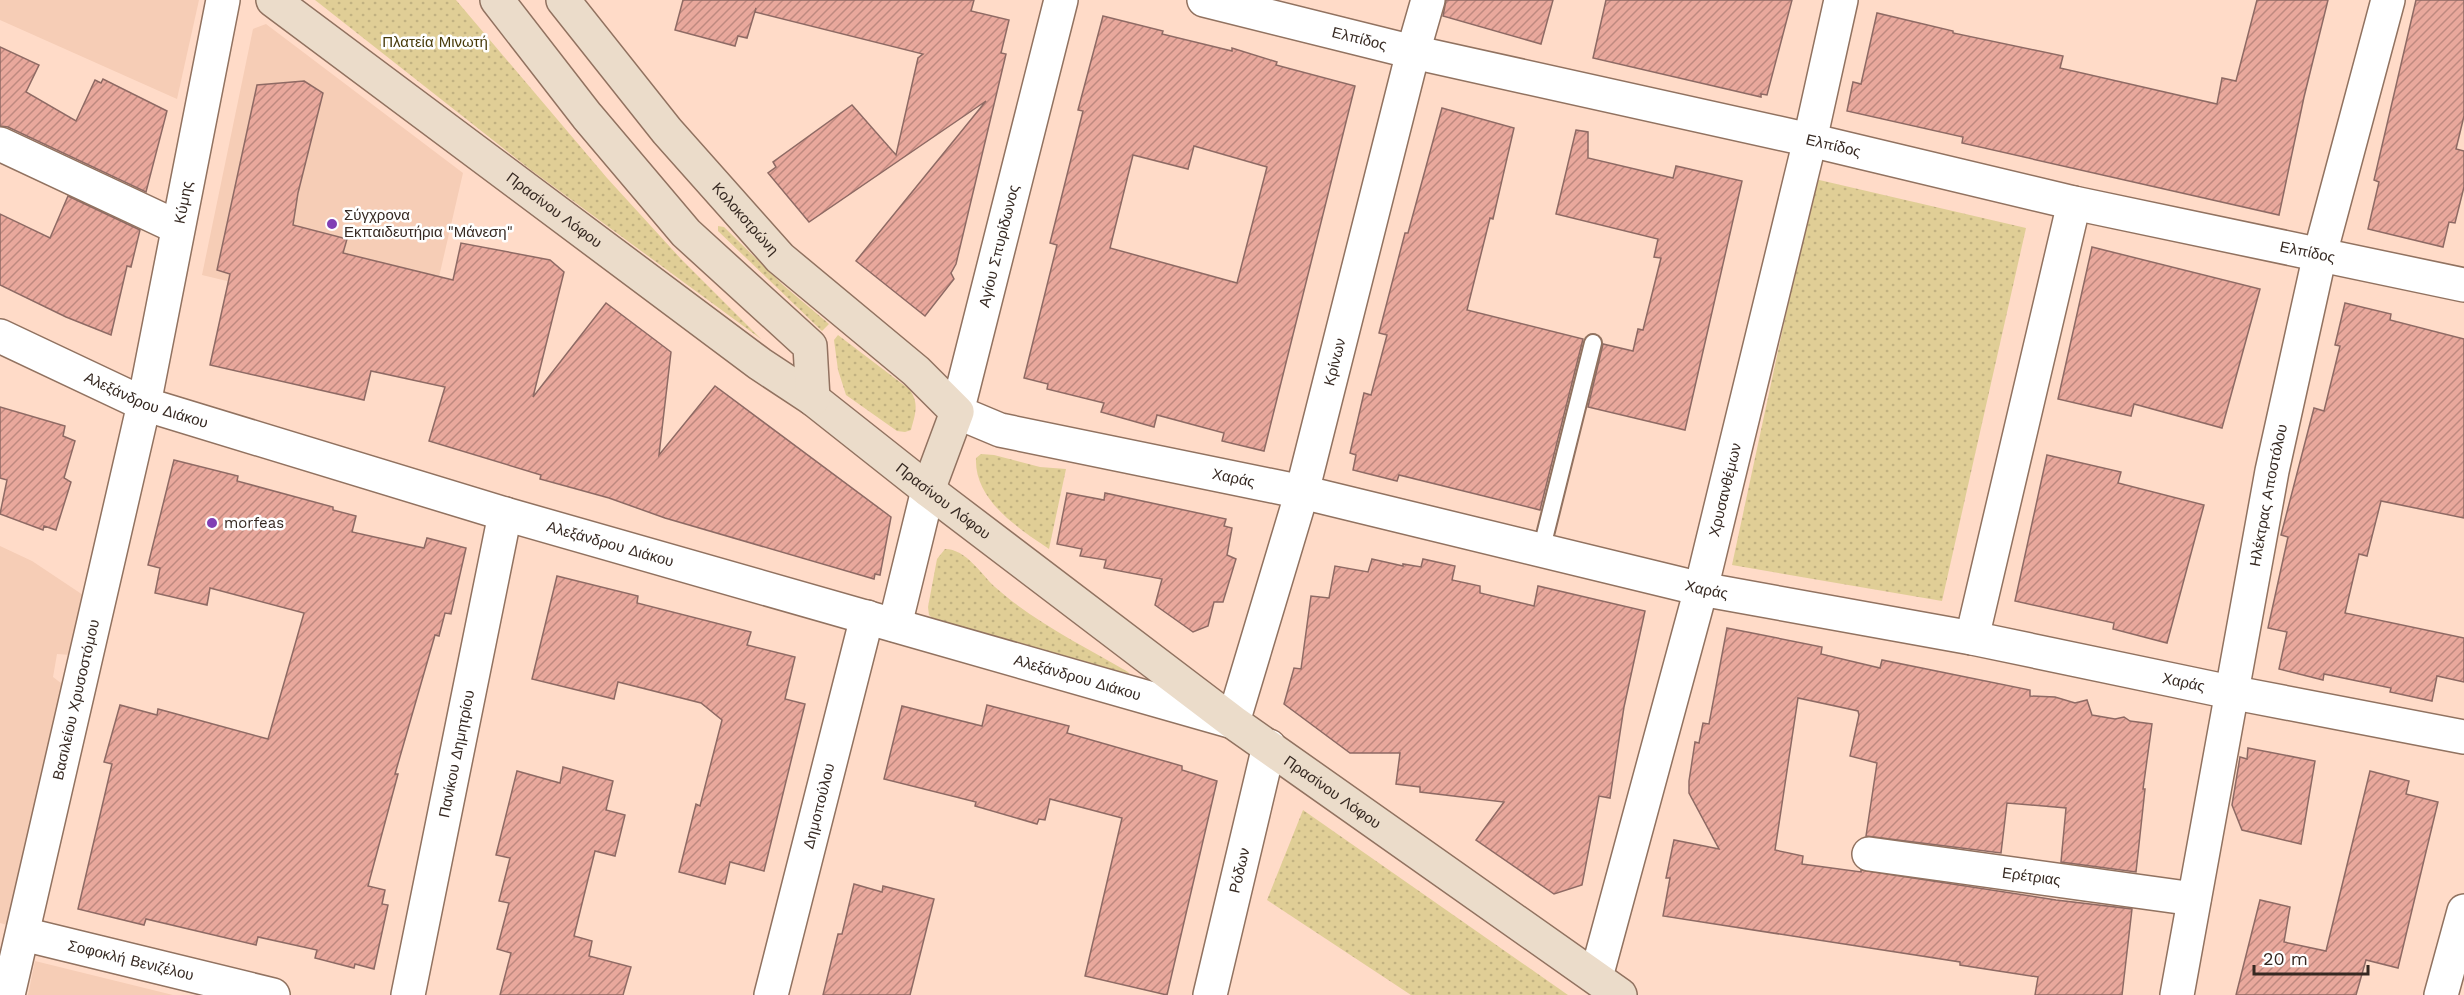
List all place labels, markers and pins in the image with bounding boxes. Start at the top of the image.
place label: Σύγχρονα Εκπαιδευτήρια "Μάνεση" [344,206,513,241]
marker: Σύγχρονα Εκπαιδευτήρια "Μάνεση" [325,217,339,231]
place label: morfeas [224,514,284,532]
marker: morfeas [205,516,219,530]

